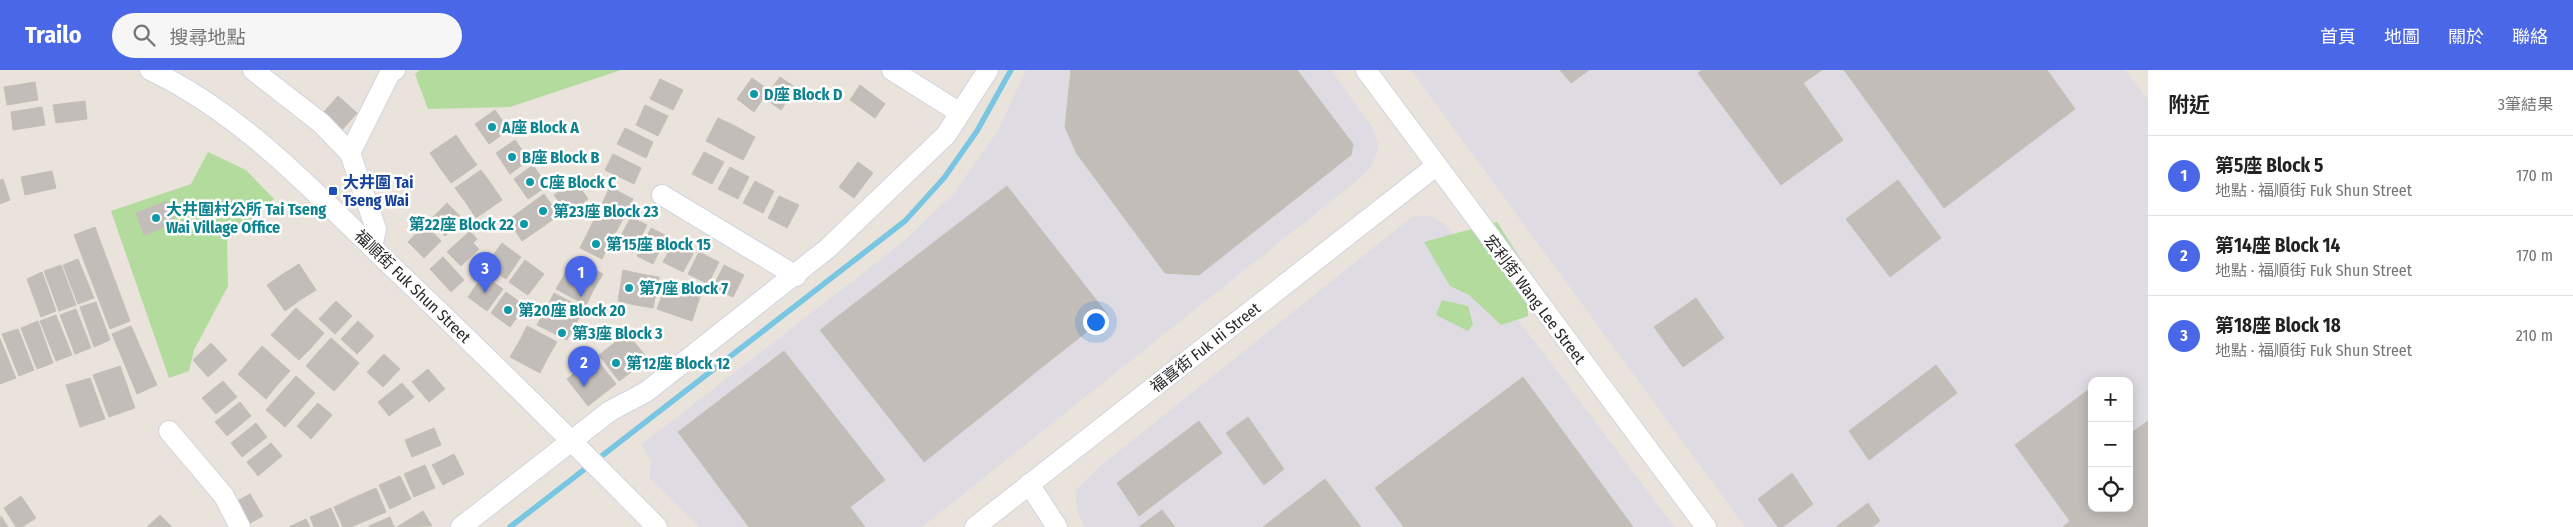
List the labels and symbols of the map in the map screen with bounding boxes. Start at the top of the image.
place label: D座 Block D [764,85,843,104]
marker: D座 Block D [748,88,760,100]
place label: A座 Block A [501,118,579,137]
marker: A座 Block A [486,121,498,133]
place label: B座 Block B [522,148,599,167]
marker: B座 Block B [506,151,518,163]
place label: 大井圍 Tai Tseng Wai [343,173,413,210]
place label: C座 Block C [540,173,617,192]
marker: C座 Block C [524,176,536,188]
marker: 大井圍 Tai Tseng Wai [327,185,339,197]
place label: 大井圍村公所 Tai Tseng Wai Village Office [166,200,326,237]
place label: 第23座 Block 23 [553,202,659,221]
marker: 第23座 Block 23 [537,205,549,217]
marker: 大井圍村公所 Tai Tseng Wai Village Office [150,212,162,224]
place label: 第22座 Block 22 [409,215,515,234]
marker: 第22座 Block 22 [518,218,530,230]
street label: 福順街 Fuk Shun Street [351,226,475,347]
street label: 宏利街 Wang Lee Street [1480,231,1590,368]
place label: 第15座 Block 15 [606,235,711,254]
marker: 第15座 Block 15 [590,238,602,250]
pin: 3 [469,252,501,293]
pin: 1 [565,256,597,297]
place label: 第7座 Block 7 [639,279,728,298]
marker: 第7座 Block 7 [623,282,635,294]
street label: 福喜街 Fuk Hi Street [1146,298,1265,396]
place label: 第20座 Block 20 [518,301,626,320]
marker: 第20座 Block 20 [502,304,514,316]
your location [1083,309,1109,335]
place label: 第3座 Block 3 [572,324,663,343]
marker: 第3座 Block 3 [556,327,568,339]
pin: 2 [568,346,600,387]
place label: 第12座 Block 12 [626,354,730,373]
marker: 第12座 Block 12 [610,357,622,369]

